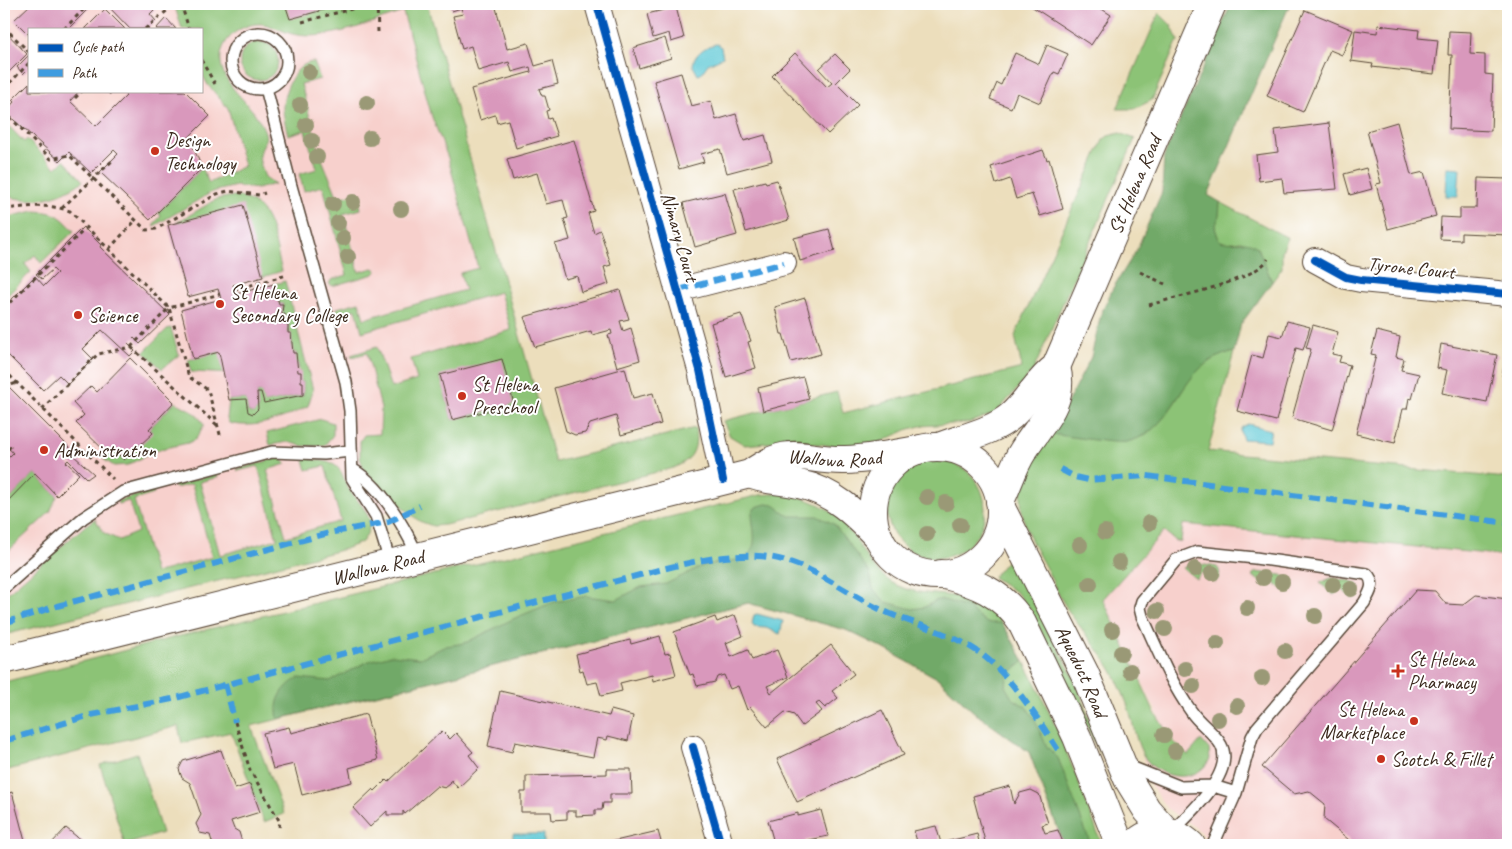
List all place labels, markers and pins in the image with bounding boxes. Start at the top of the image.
place label: Design Technology [165,128,238,176]
marker: Design Technology [149,145,161,157]
place label: St Helena Secondary College [230,280,349,328]
marker: St Helena Secondary College [214,298,226,310]
place label: Science [88,303,139,328]
marker: Science [72,309,84,321]
place label: St Helena Preschool [472,372,540,420]
marker: St Helena Preschool [456,390,468,402]
place label: Administration [54,438,157,463]
marker: Administration [38,444,50,456]
place label: St Helena Pharmacy [1408,647,1477,695]
marker: St Helena Pharmacy [1392,665,1404,677]
place label: St Helena Marketplace [1320,697,1406,745]
marker: St Helena Marketplace [1408,715,1420,727]
place label: Scotch & Fillet [1391,747,1495,772]
marker: Scotch & Fillet [1375,753,1387,765]

